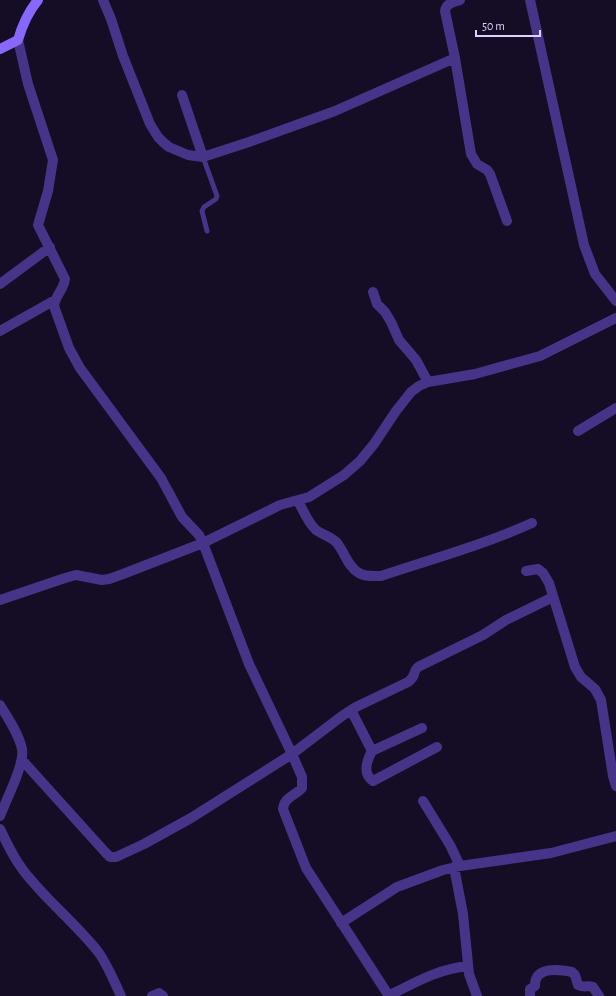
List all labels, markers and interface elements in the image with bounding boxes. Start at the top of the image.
scale bar [476,12,540,38]
text: 50 m [482,20,505,32]

